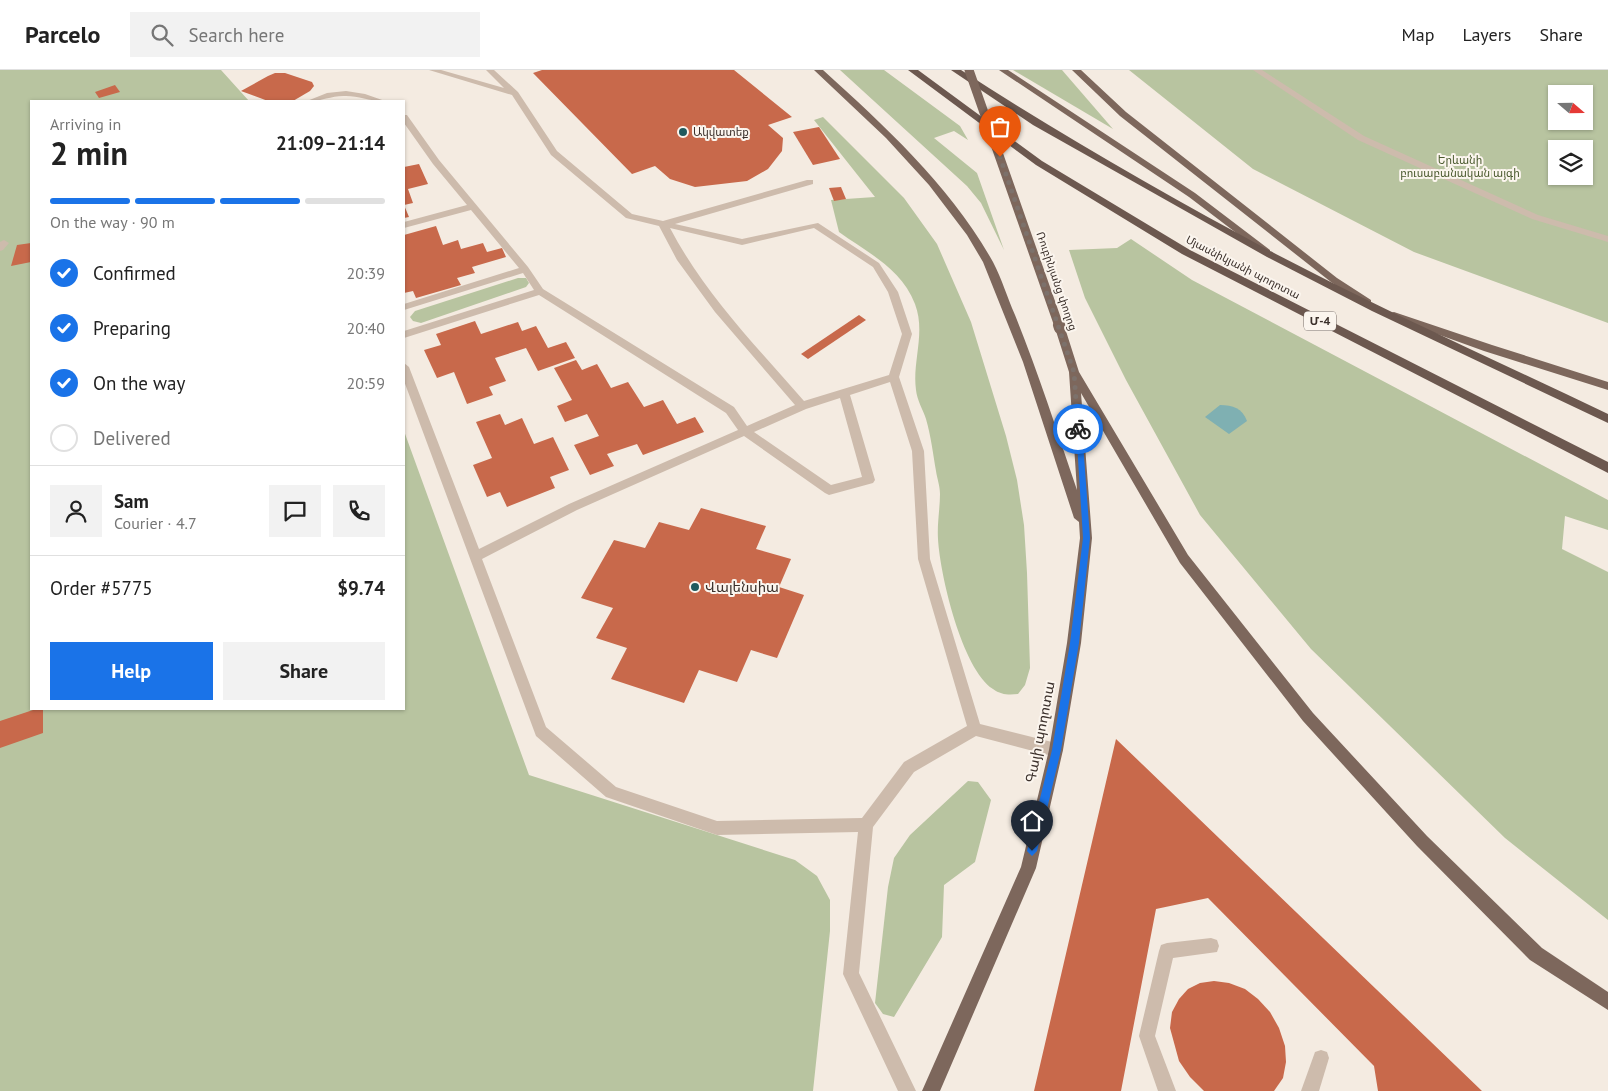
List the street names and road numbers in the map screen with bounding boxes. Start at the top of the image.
street label: Ռուբինյանց փողոց [1033,230,1081,332]
street label: Մյասնիկյանի պողոտա [1184,232,1302,302]
road number: Մ-4 [1304,312,1336,330]
street label: Գայի պողոտա [1021,680,1059,784]

